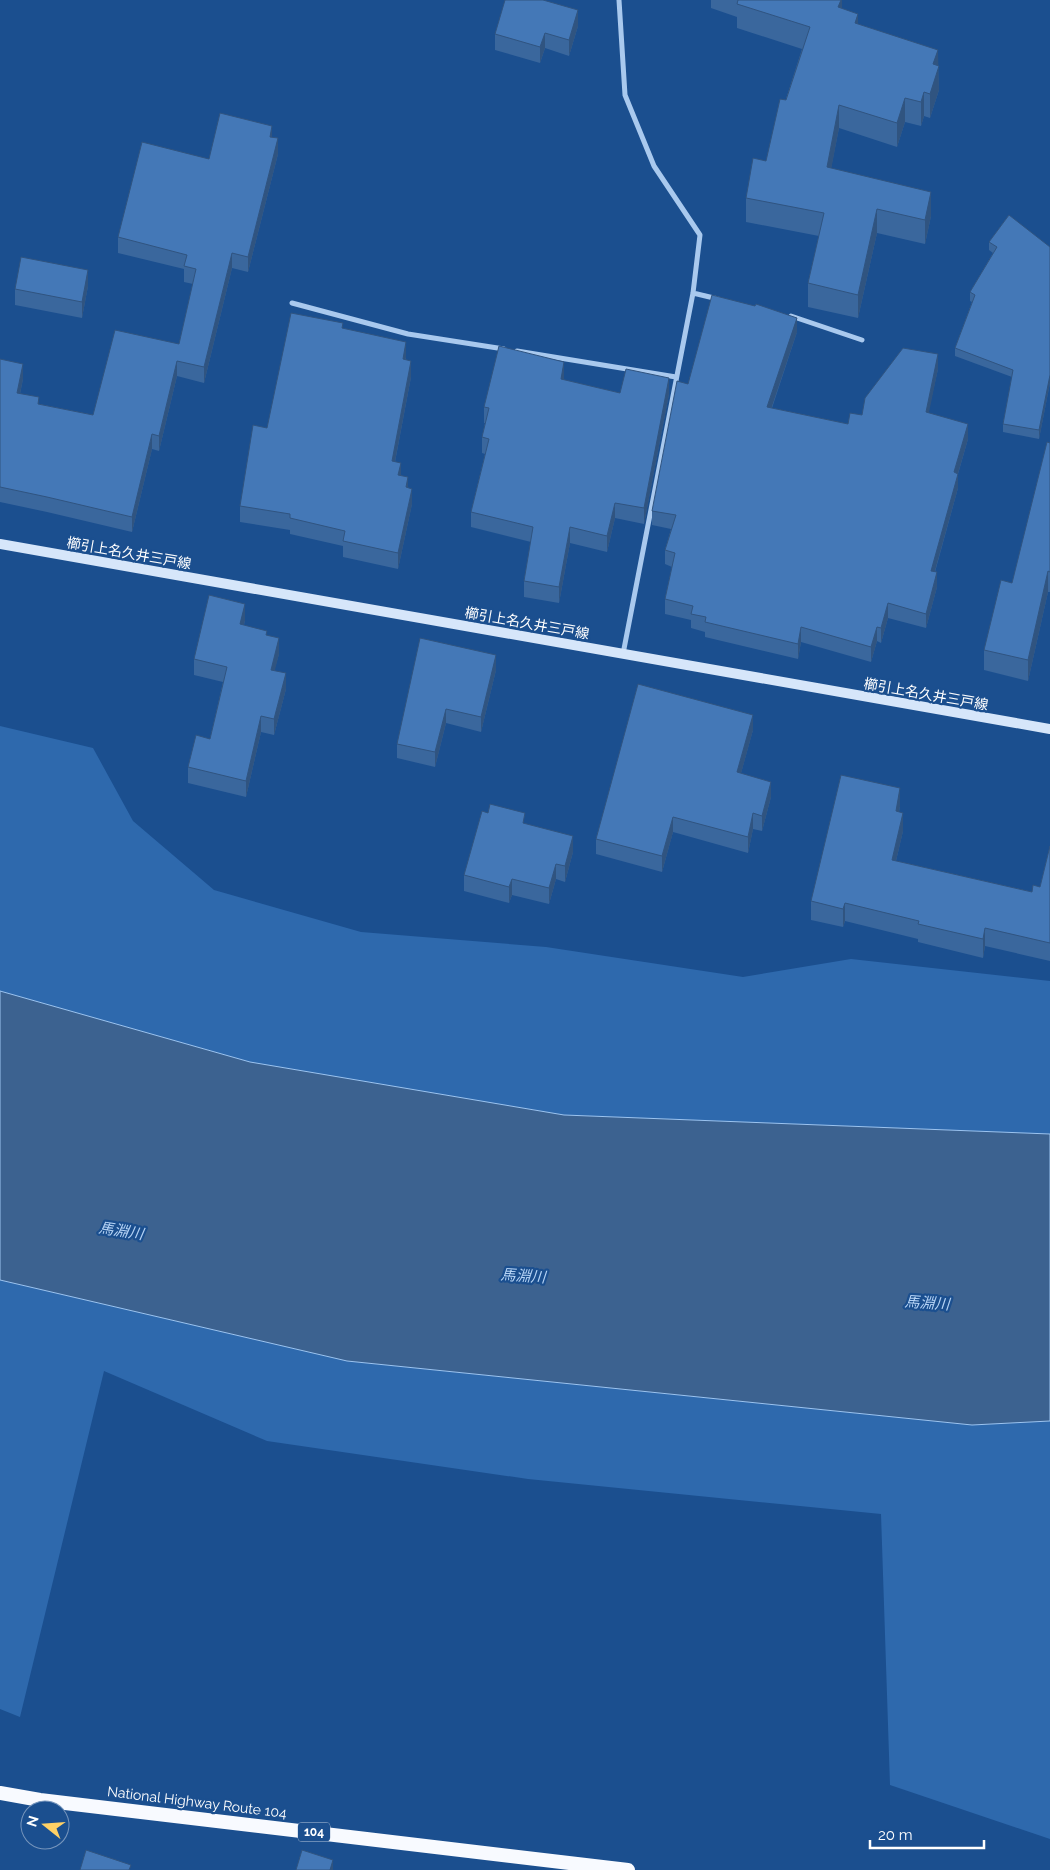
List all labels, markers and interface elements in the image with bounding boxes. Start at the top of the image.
street label: 櫛引上名久井三戸線 [66,534,192,572]
street label: 櫛引上名久井三戸線 [464,604,590,642]
street label: 櫛引上名久井三戸線 [863,675,989,713]
water label: 馬淵川 [97,1219,147,1244]
water label: 馬淵川 [500,1265,548,1287]
water label: 馬淵川 [904,1292,952,1314]
street label: National Highway Route 104 [106,1783,288,1821]
north arrow [20,1800,70,1850]
text: N [23,1814,42,1829]
scale bar [870,1818,984,1850]
road number: 104 [298,1822,330,1841]
text: 20 m [878,1826,913,1844]

